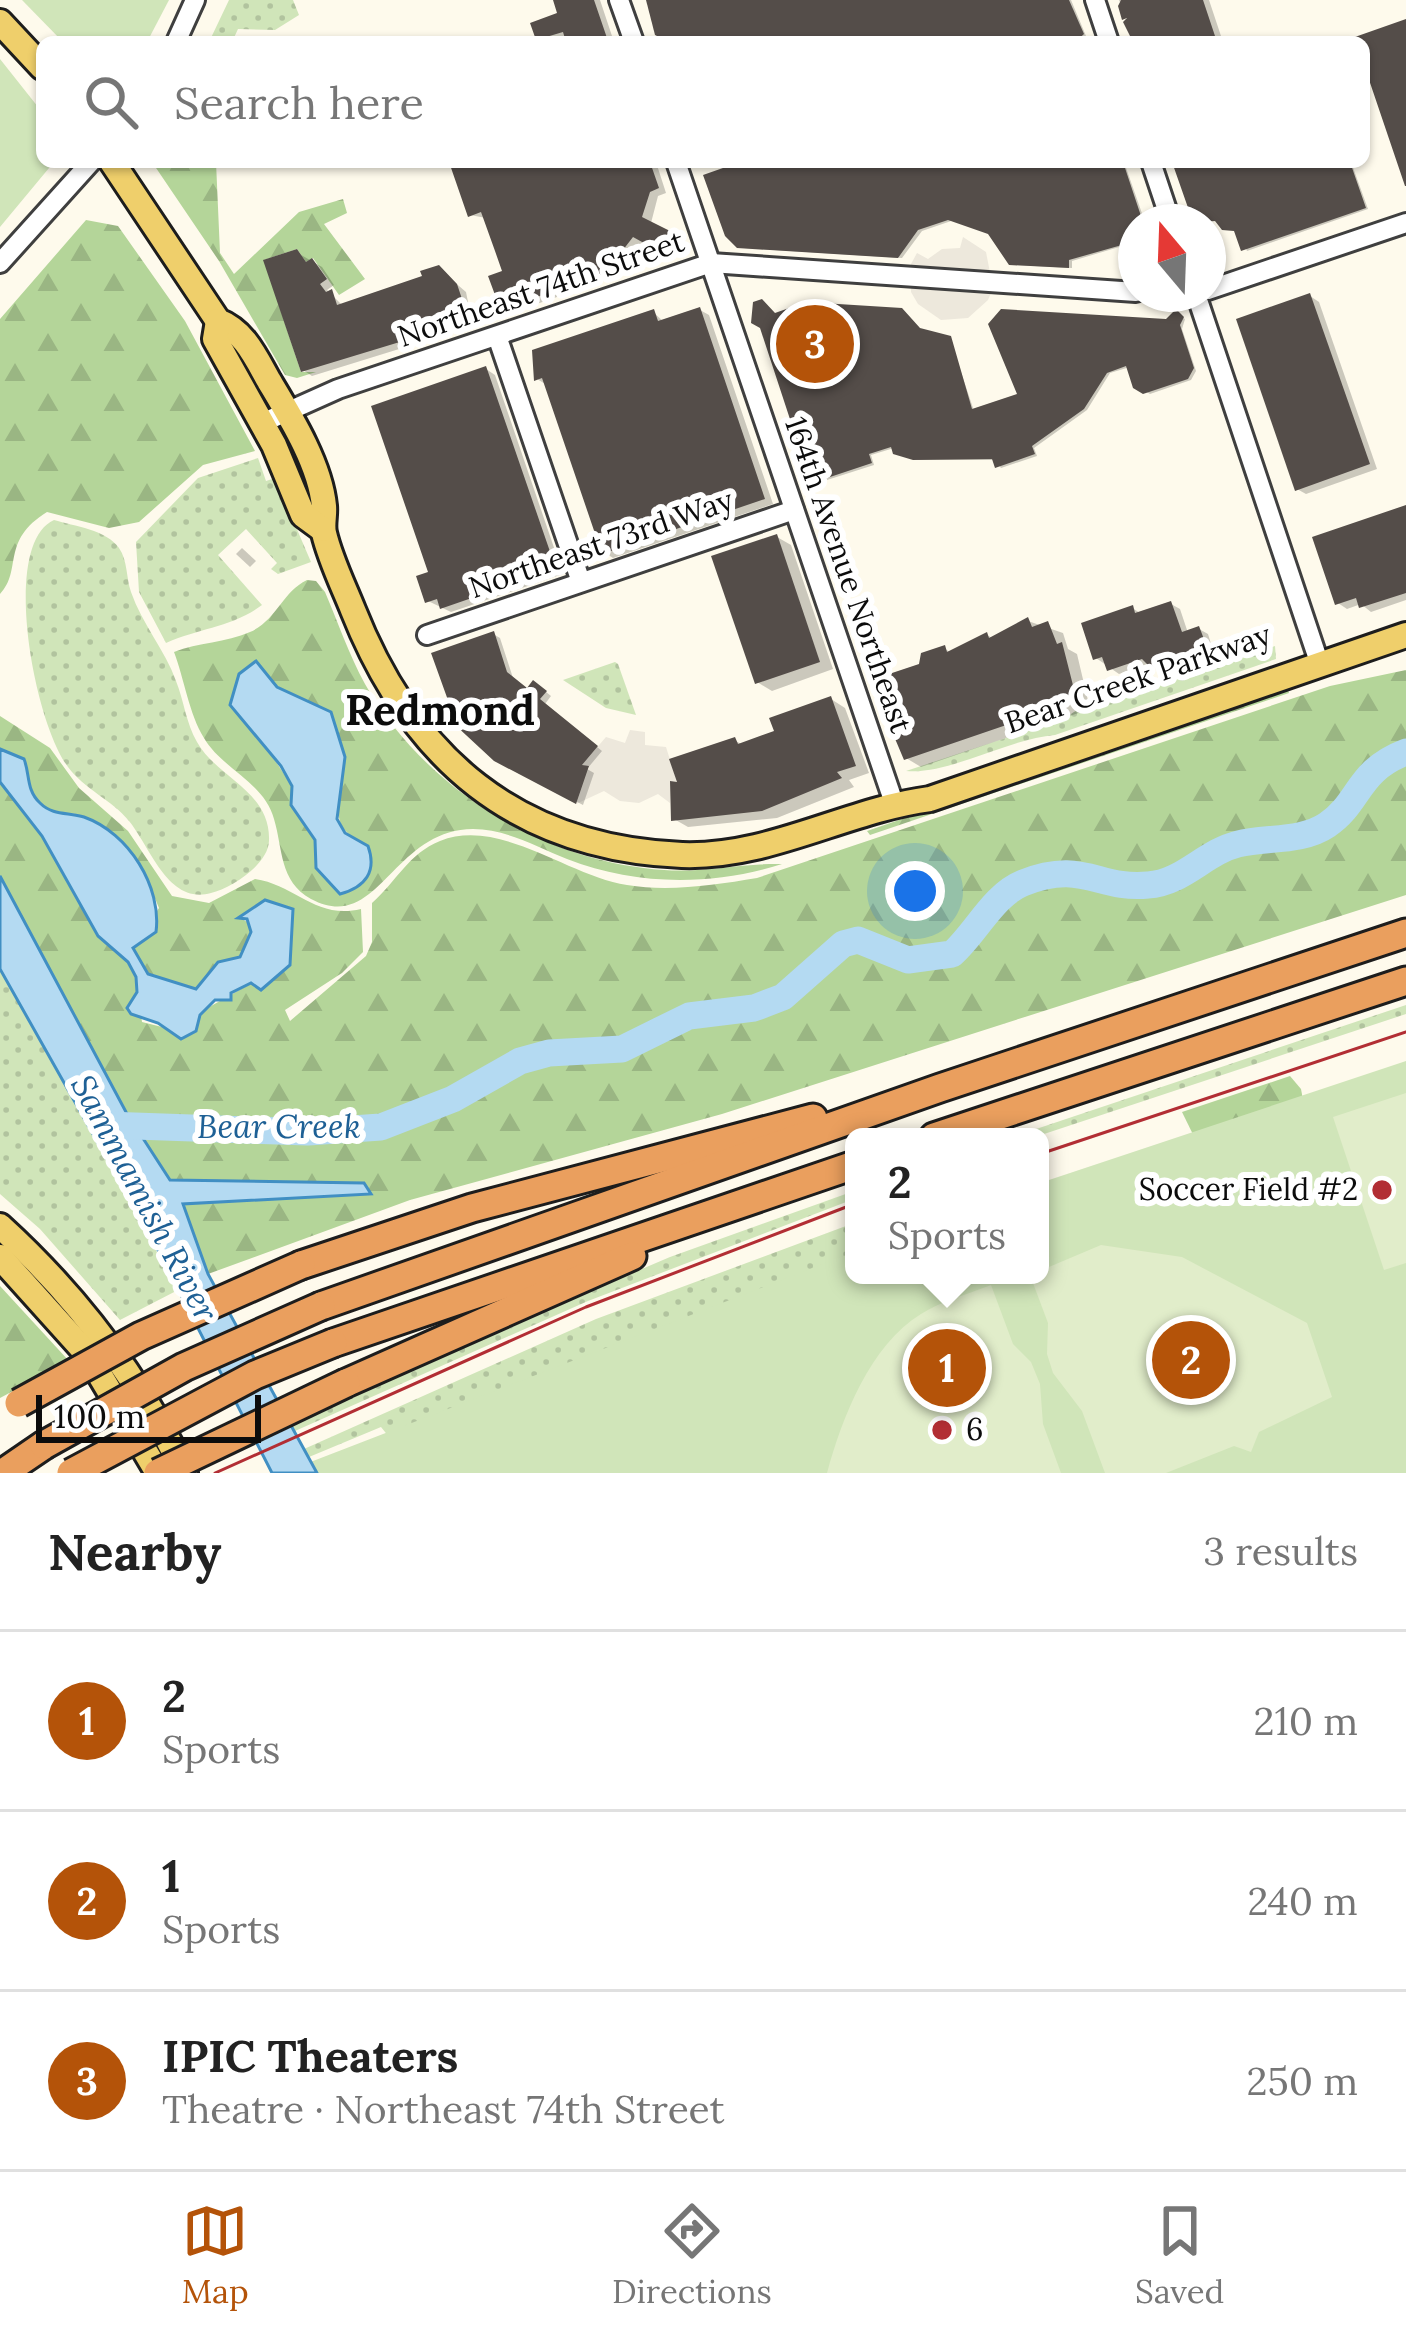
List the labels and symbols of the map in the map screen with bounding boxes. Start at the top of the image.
north arrow [1118,204,1226,312]
street label: Northeast 74th Street [393,221,689,355]
pin: 3 [776,299,854,389]
street label: 164th Avenue Northeast [777,412,921,738]
street label: Northeast 73rd Way [464,480,738,607]
street label: Bear Creek Parkway [1000,615,1276,742]
district label: Redmond [345,683,535,737]
your location [885,861,945,921]
water label: Sammamish River [62,1067,228,1329]
water label: Bear Creek [197,1105,361,1147]
place label: Soccer Field #2 [1139,1170,1358,1208]
marker: Soccer Field #2 [1369,1177,1395,1203]
pin: 2 [1152,1315,1230,1405]
pin: 1 [908,1323,986,1413]
scale bar [36,1389,261,1442]
place label: 6 [966,1410,983,1448]
marker: 6 [929,1417,955,1443]

